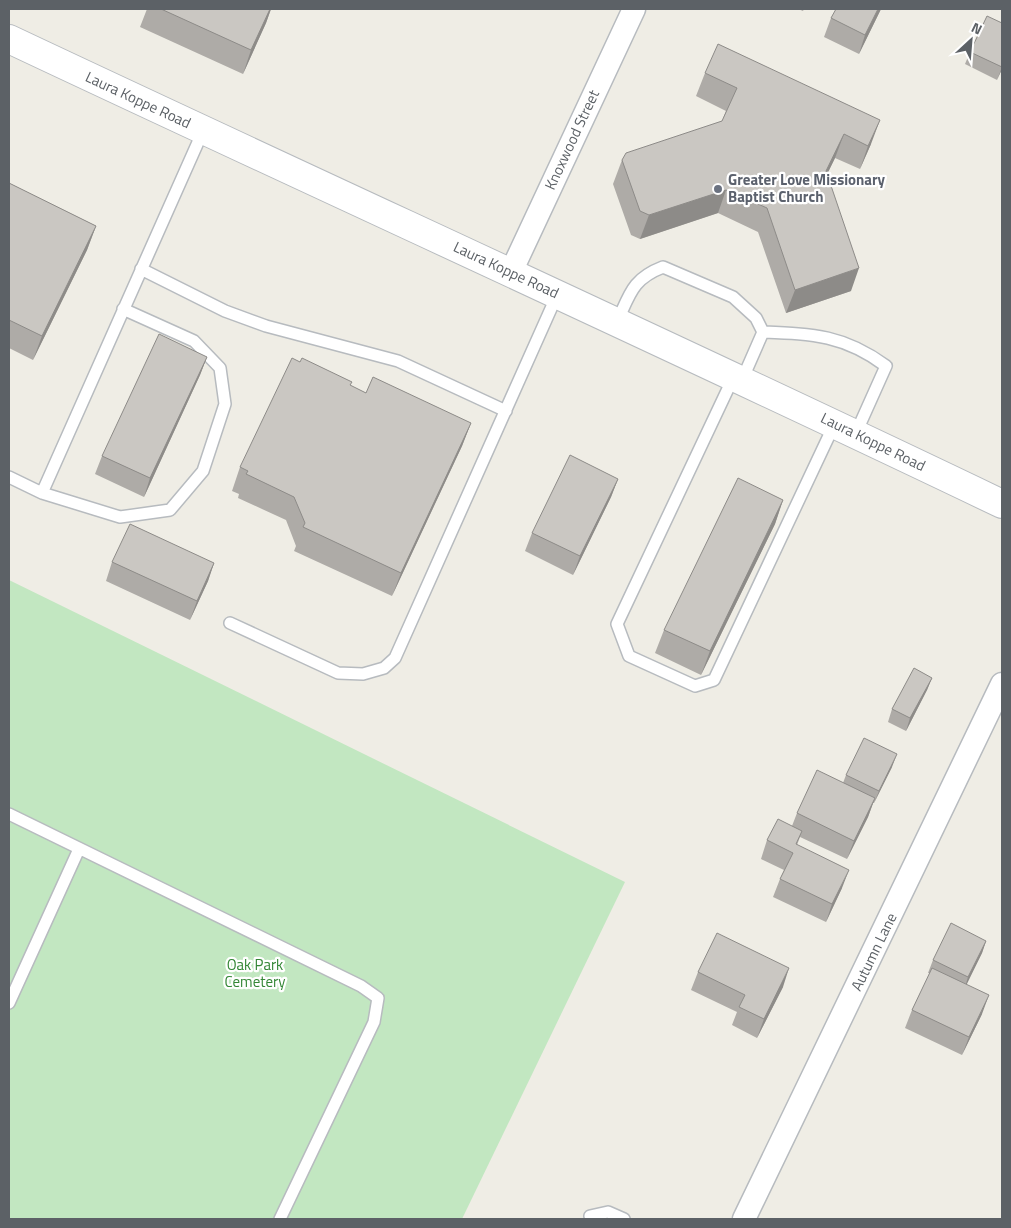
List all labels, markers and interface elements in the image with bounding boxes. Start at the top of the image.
north arrow [946,15,996,65]
text: N [968,16,986,39]
street label: Laura Koppe Road [82,65,195,134]
street label: Knoxwood Street [538,85,605,194]
place label: Greater Love Missionary Baptist Church [728,168,886,208]
marker: Greater Love Missionary Baptist Church [712,183,724,195]
street label: Laura Koppe Road [450,235,563,304]
street label: Laura Koppe Road [817,406,930,477]
street label: Autumn Lane [845,909,902,995]
park label: Oak Park Cemetery [225,953,285,993]

